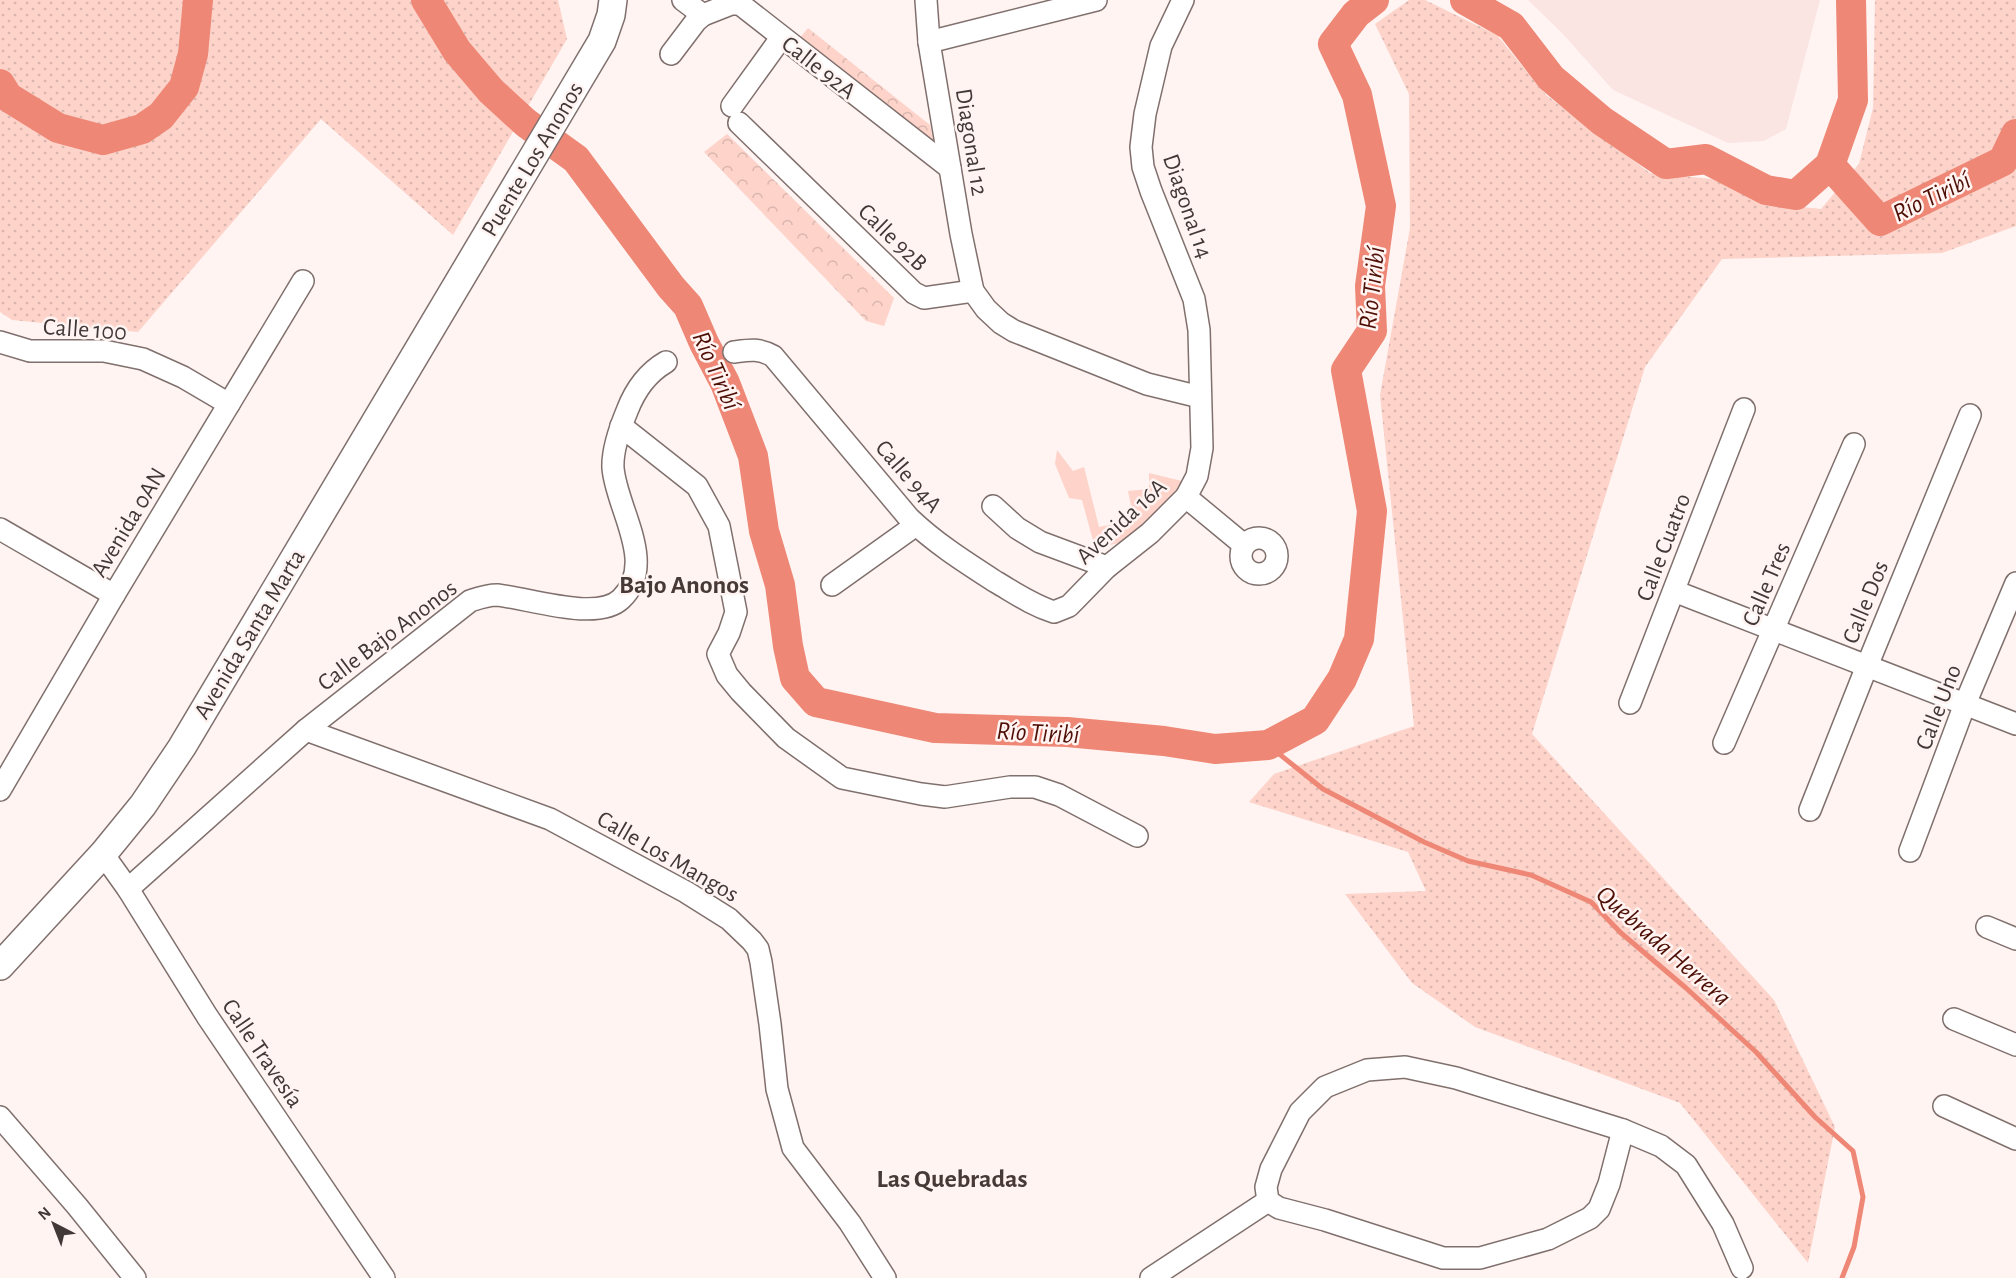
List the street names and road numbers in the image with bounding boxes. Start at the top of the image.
street label: Calle 92A [777,32,860,104]
street label: Puente Los Anonos [477,78,588,241]
street label: Diagonal 12 [951,87,991,198]
street label: Diagonal 14 [1158,151,1216,262]
street label: Calle 92B [853,199,931,276]
street label: Calle 100 [42,315,128,345]
street label: Calle 94A [871,436,946,518]
street label: Avenida 0AN [87,464,171,581]
street label: Avenida 16A [1072,474,1171,569]
street label: Calle Cuatro [1632,490,1695,604]
street label: Calle Tres [1739,539,1795,630]
street label: Avenida Santa Marta [190,546,310,723]
street label: Calle Dos [1839,558,1893,647]
street label: Calle Bajo Anonos [314,576,462,696]
street label: Calle Uno [1912,661,1966,753]
street label: Calle Los Mangos [593,807,742,907]
street label: Calle Travesía [217,995,307,1112]

